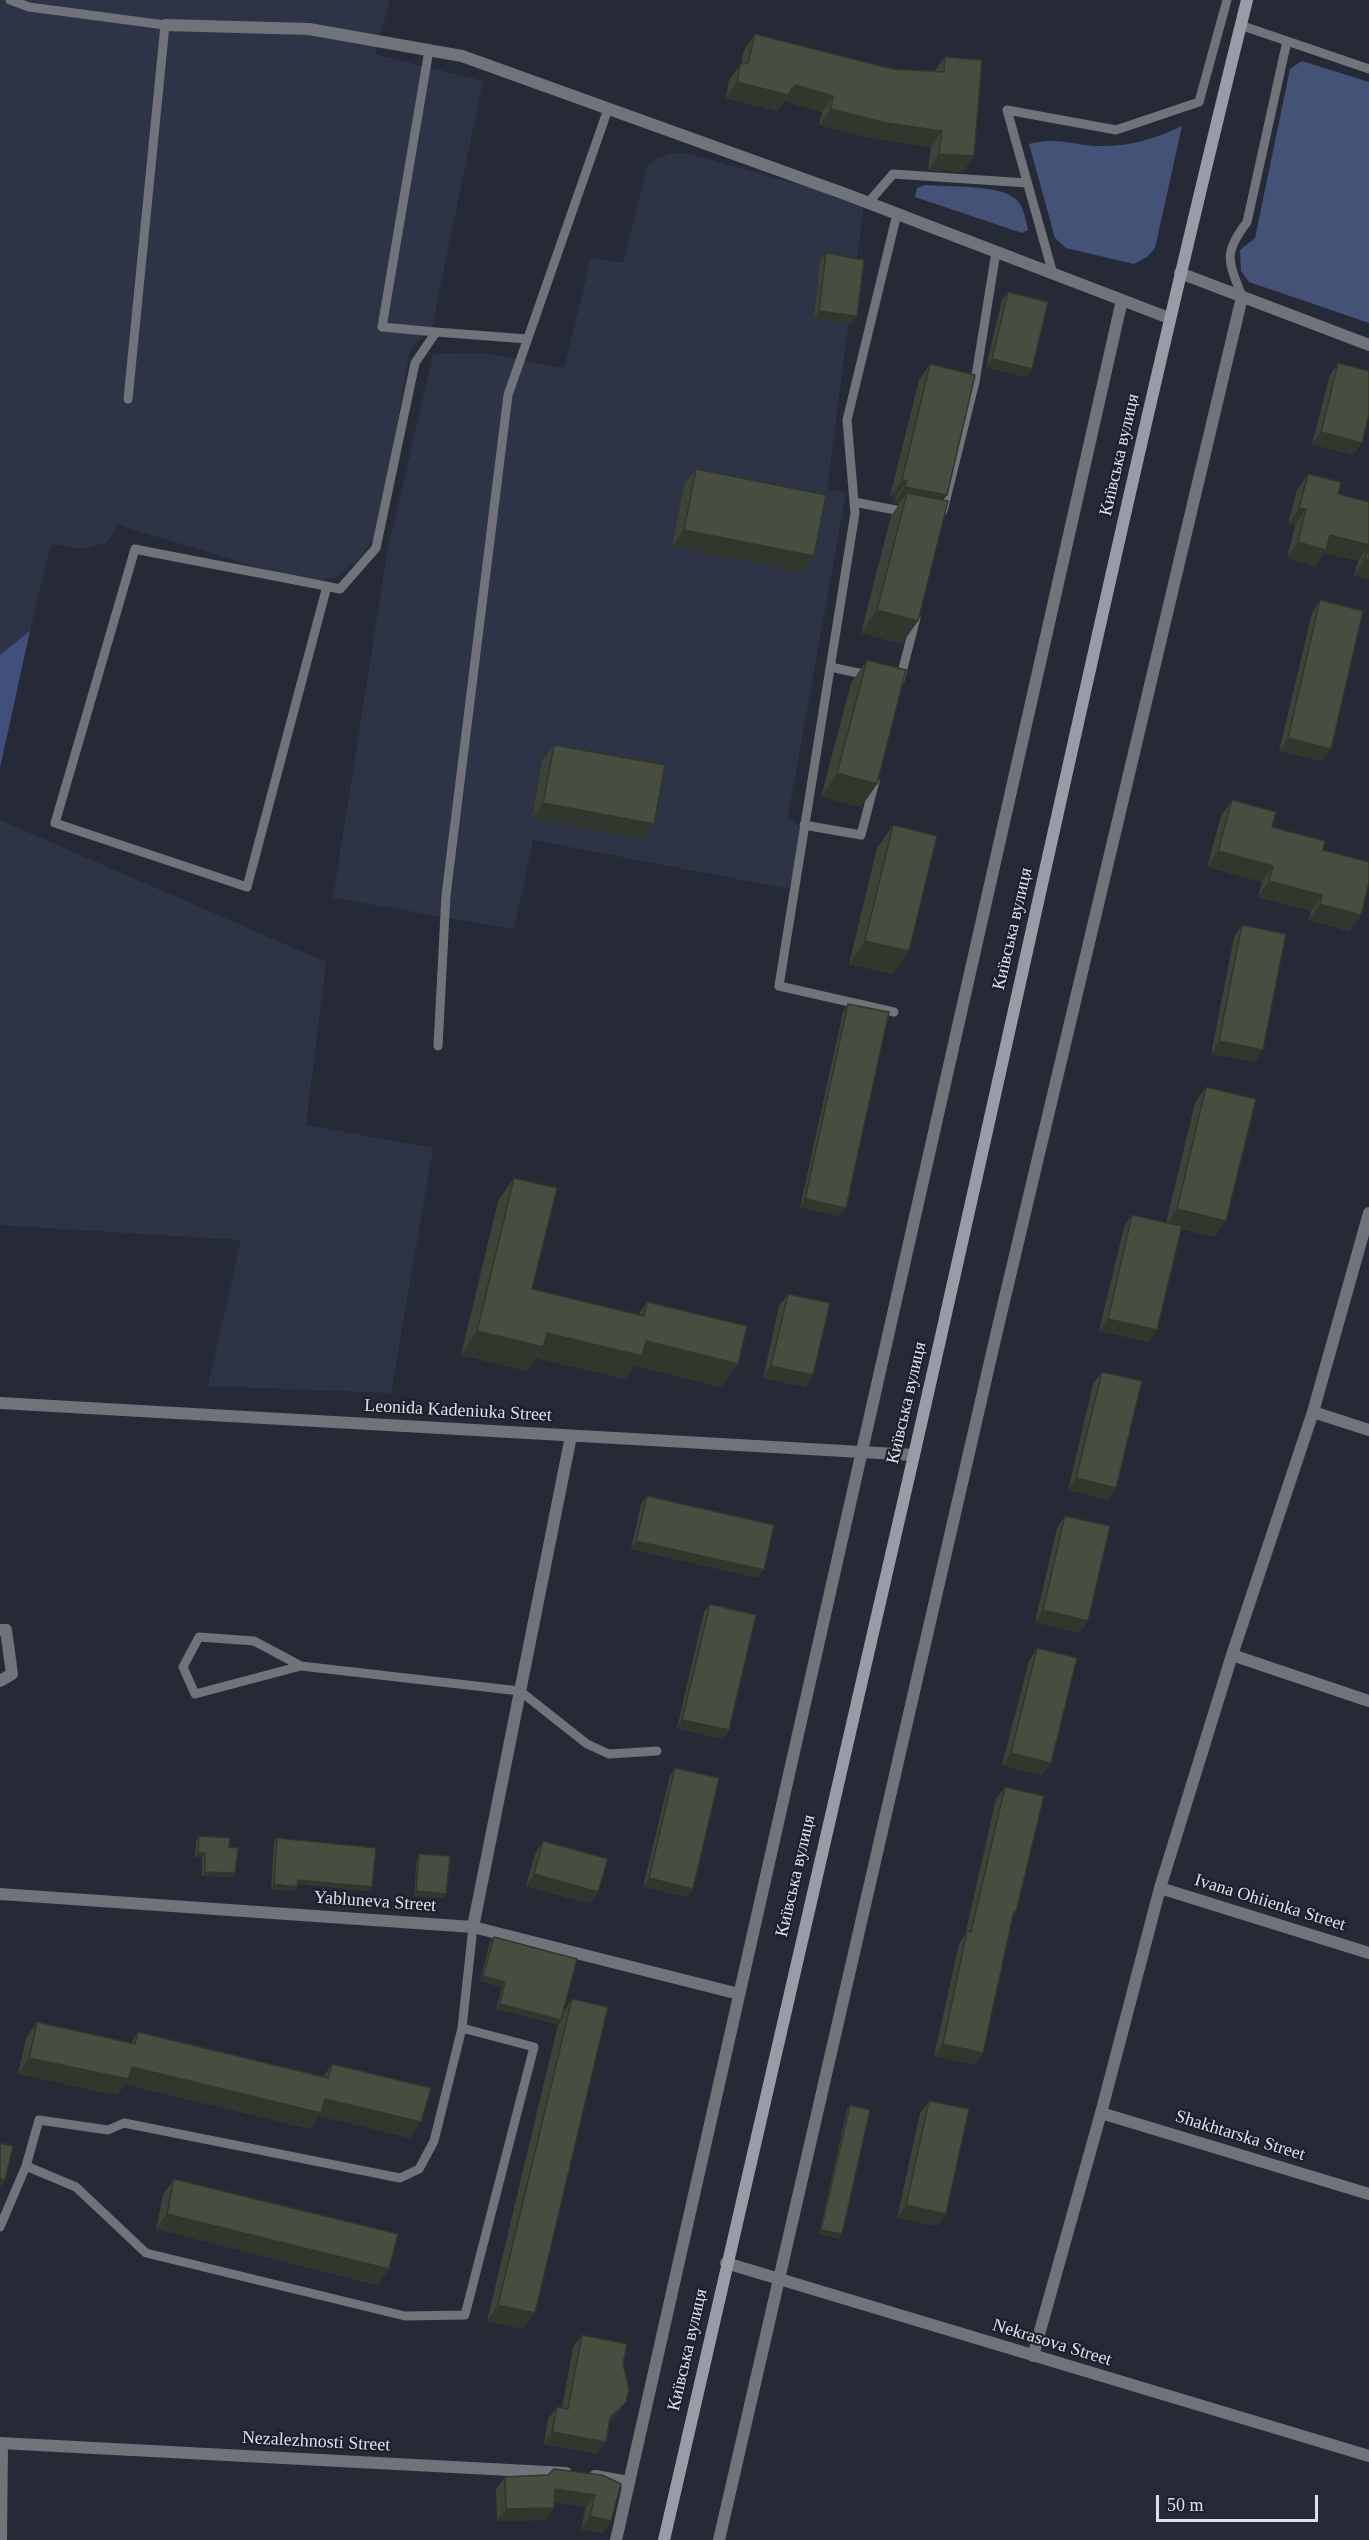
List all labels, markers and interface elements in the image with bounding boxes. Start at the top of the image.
street label: Київська вулиця [1095,392,1145,518]
street label: Київська вулиця [988,866,1038,992]
street label: Київська вулиця [882,1340,932,1466]
street label: Leonida Kadeniuka Street [364,1395,552,1427]
street label: Київська вулиця [771,1813,821,1939]
street label: Ivana Ohiienka Street [1192,1870,1348,1936]
street label: Yabluneva Street [313,1887,437,1917]
street label: Shakhtarska Street [1173,2106,1307,2166]
street label: Київська вулиця [663,2287,713,2413]
street label: Nekrasova Street [990,2315,1114,2371]
street label: Nezalezhnosti Street [241,2427,391,2457]
scale bar [1159,2483,1321,2521]
text: 50 m [1167,2495,1204,2515]

